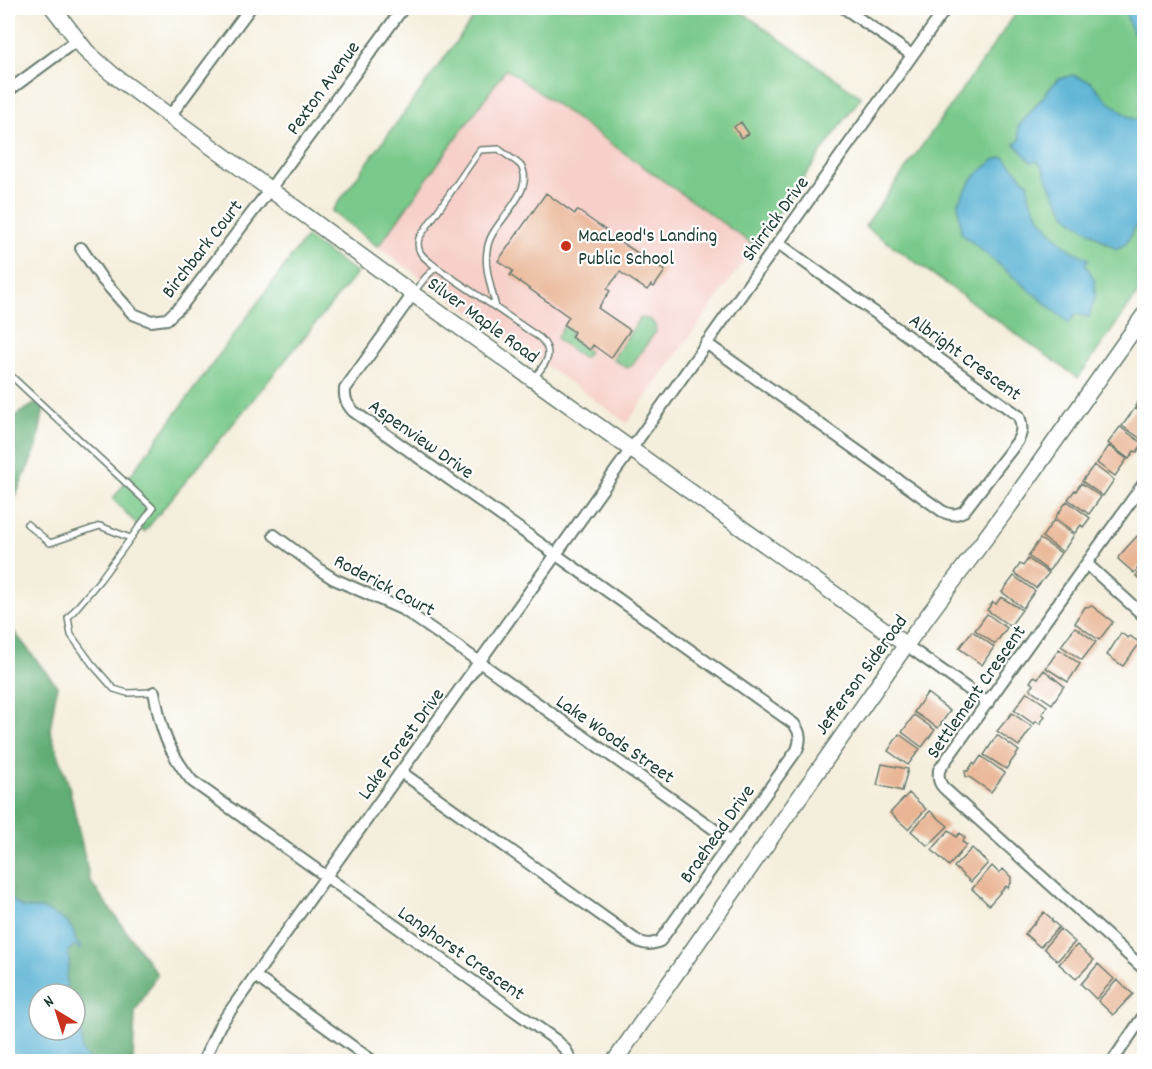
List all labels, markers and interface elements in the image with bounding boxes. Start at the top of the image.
street label: Pexton Avenue [281,36,368,142]
street label: Shirrick Drive [736,171,817,268]
street label: Birchbark Court [156,195,251,305]
place label: MacLeod's Landing Public School [578,223,717,274]
marker: MacLeod's Landing Public School [559,239,573,253]
street label: Silver Maple Road [421,271,544,372]
street label: Albright Crescent [902,308,1026,409]
street label: Aspenview Drive [362,394,479,487]
street label: Roderick Court [328,548,439,625]
street label: Jefferson Sideroad [809,610,916,742]
street label: Settlement Crescent [921,620,1034,765]
street label: Lake Forest Drive [352,683,453,806]
street label: Lake Woods Street [549,689,679,792]
street label: Braehead Drive [674,779,763,890]
street label: Langhorst Crescent [391,900,530,1009]
north arrow [27,982,87,1042]
text: N [39,991,60,1014]

